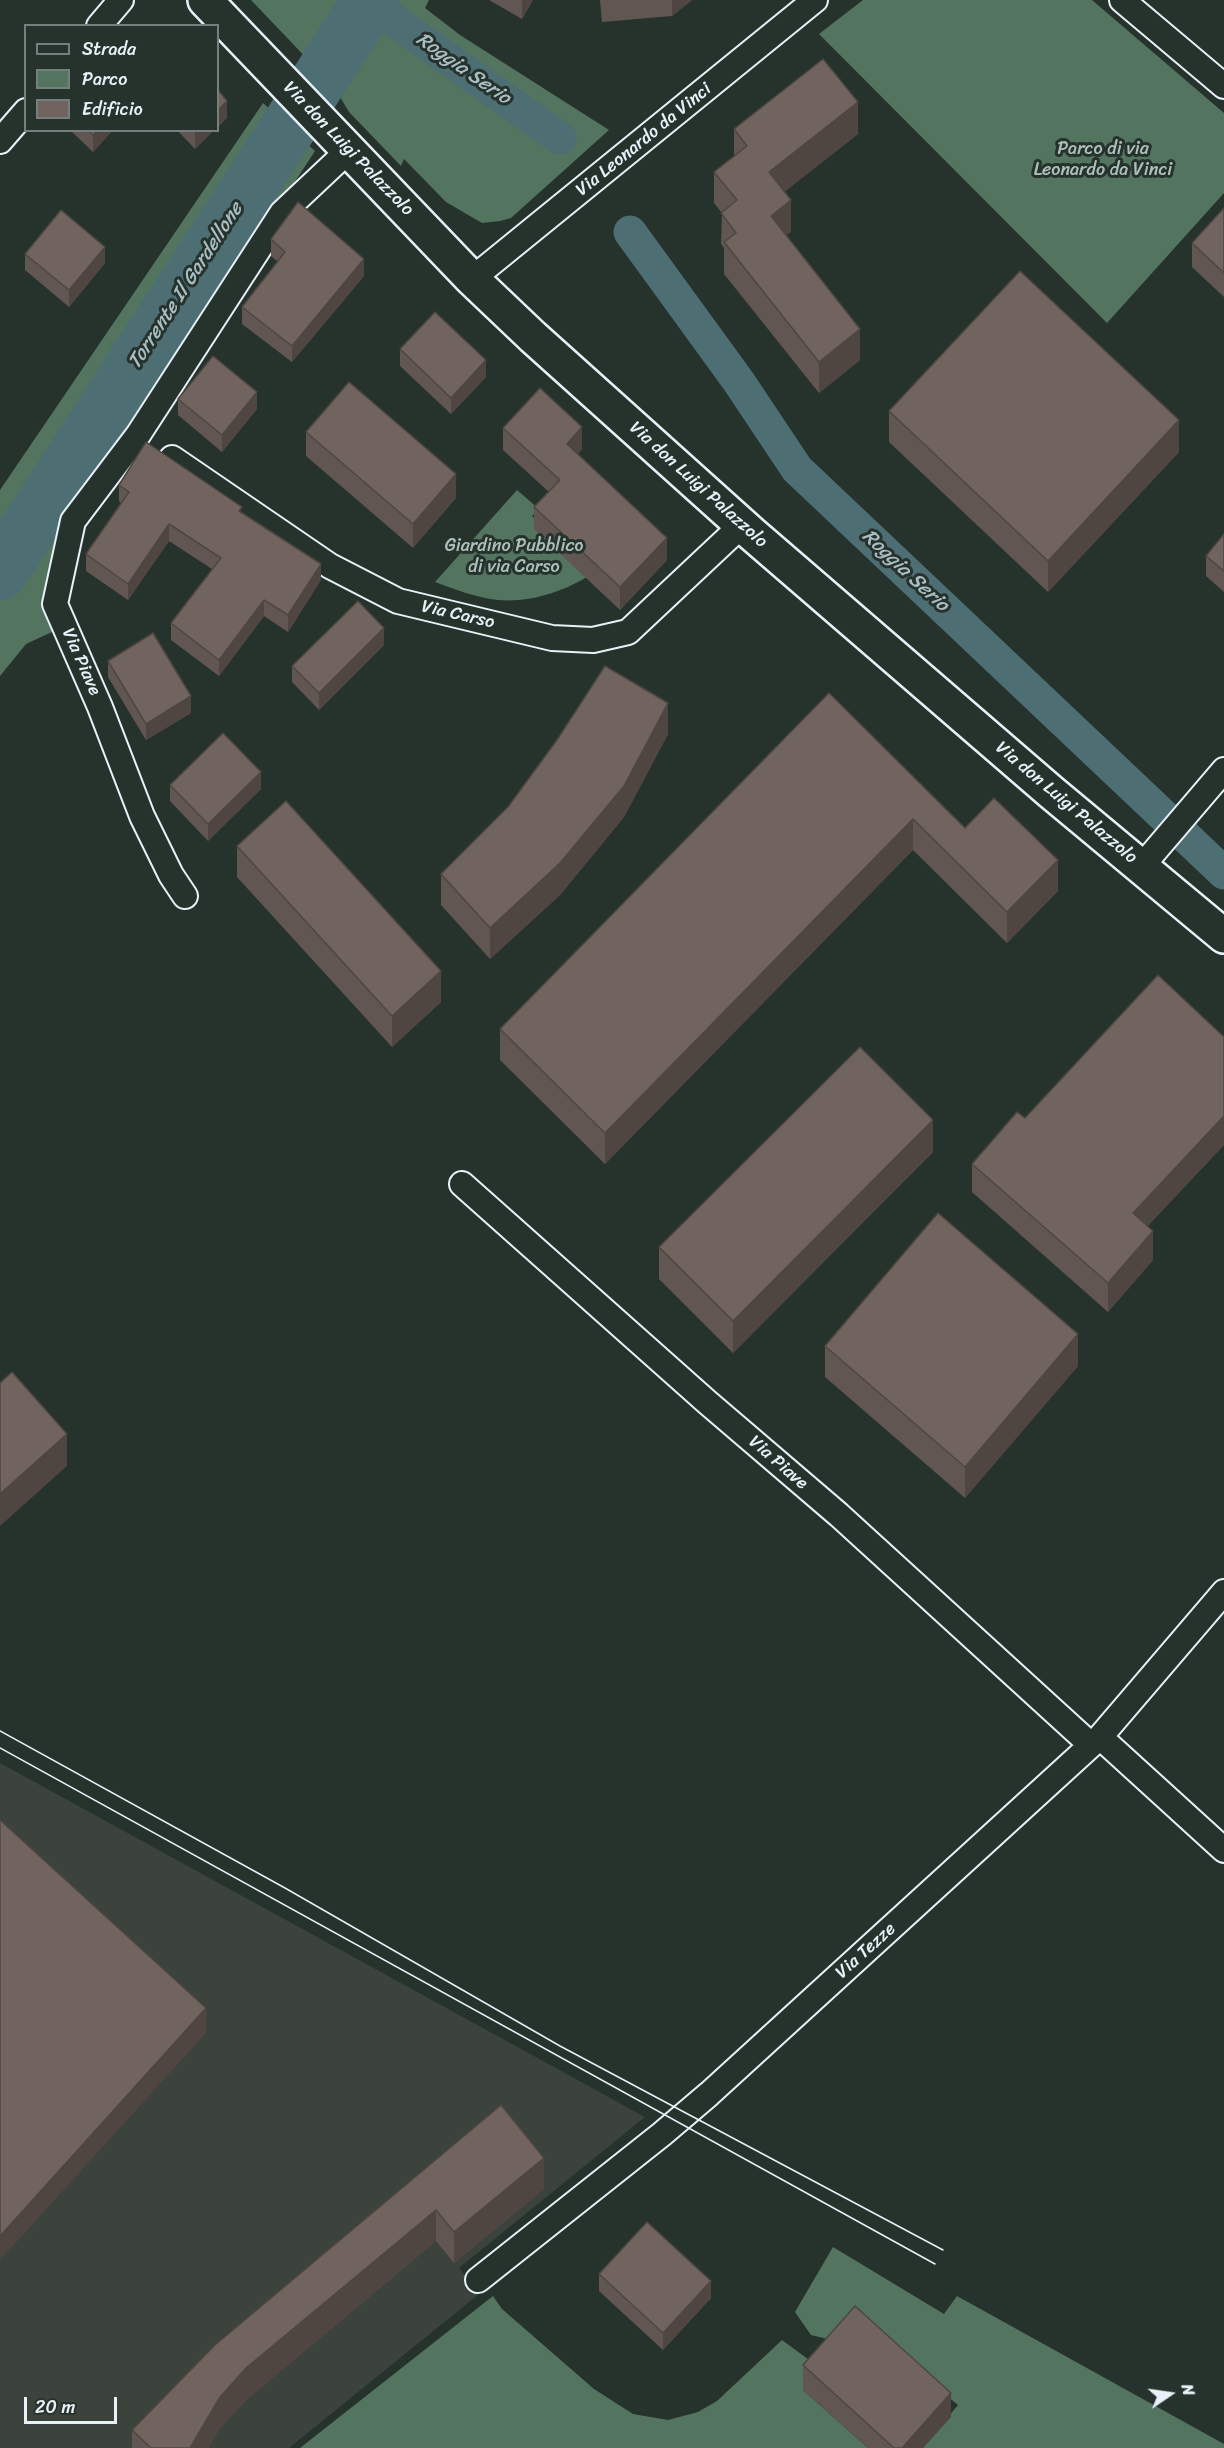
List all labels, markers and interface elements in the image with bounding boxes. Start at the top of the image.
legend [24,24,219,132]
water label: Roggia Serio [411,28,515,110]
text: Strada [82,33,136,65]
text: Parco [82,63,127,95]
street label: Via don Luigi Palazzolo [278,77,418,221]
street label: Via Leonardo da Vinci [572,79,716,201]
text: Edificio [82,93,143,125]
park label: Parco di via Leonardo da Vinci [1034,138,1172,180]
water label: Torrente Il Gardellone [123,198,249,374]
street label: Via don Luigi Palazzolo [624,417,772,553]
water label: Roggia Serio [857,525,953,617]
park label: Giardino Pubblico di via Carso [445,535,583,578]
street label: Via Carso [419,596,497,634]
street label: Via Piave [57,625,105,699]
street label: Via don Luigi Palazzolo [991,737,1141,869]
street label: Via Piave [744,1431,812,1495]
street label: Via Tezze [832,1918,900,1984]
north arrow [1140,2364,1200,2424]
text: N [1173,2381,1203,2399]
scale bar [27,2385,120,2423]
text: 20 m [35,2391,75,2423]

